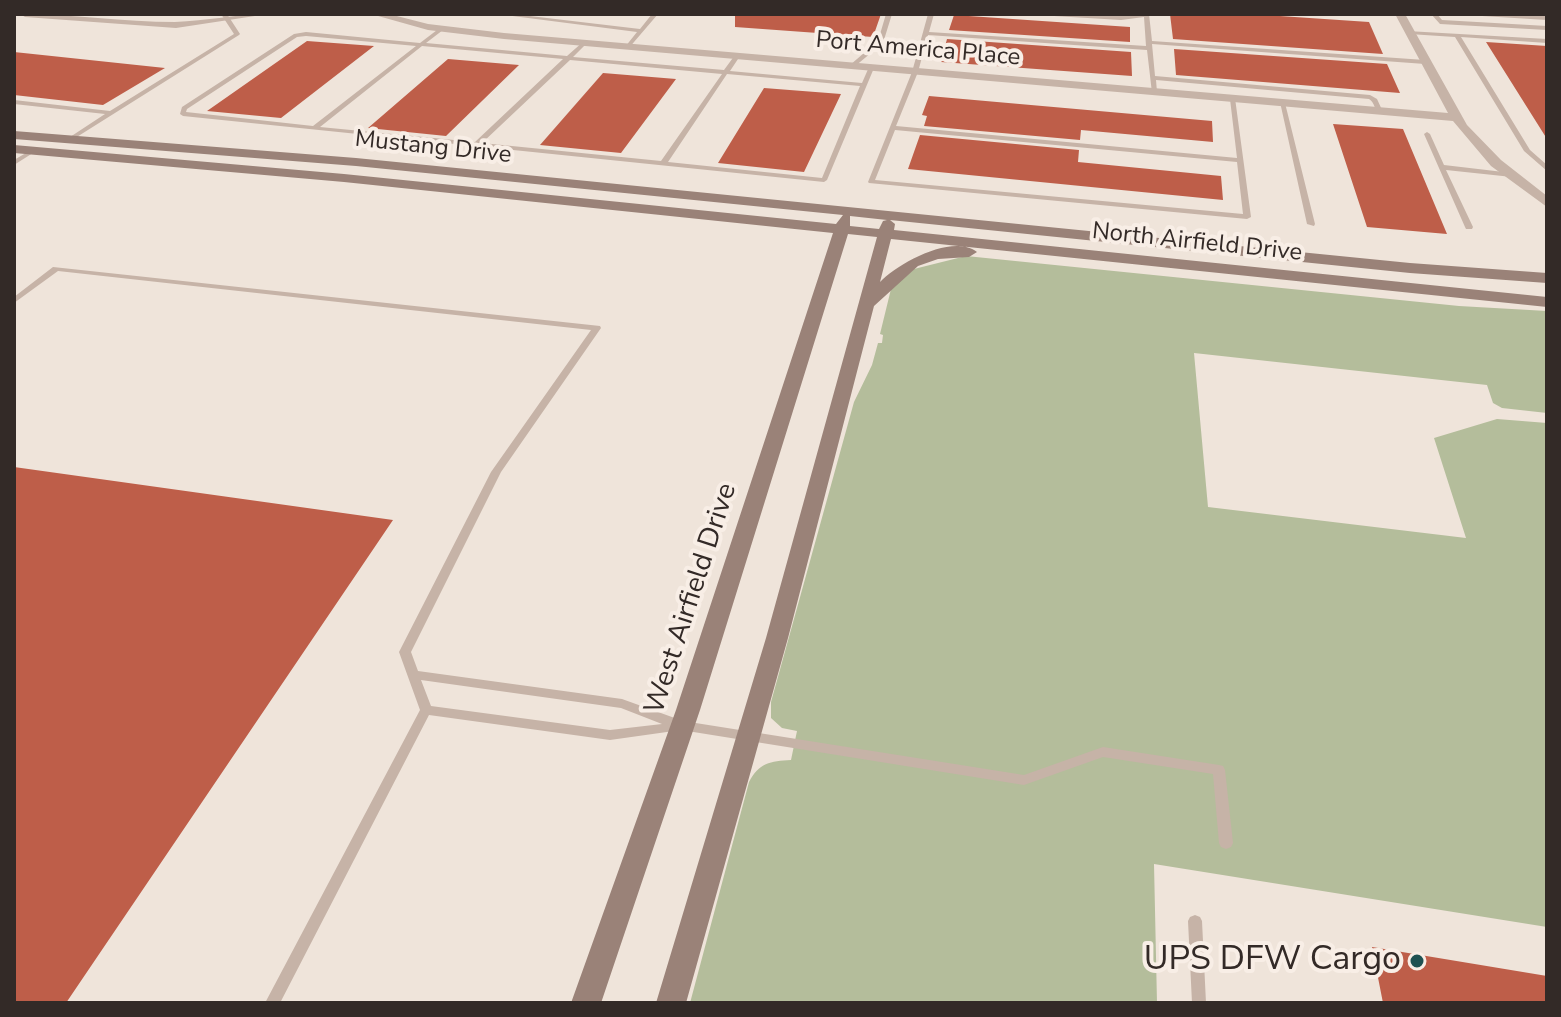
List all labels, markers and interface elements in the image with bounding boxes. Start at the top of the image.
street label: Port America Place [814,27,1022,73]
street label: Mustang Drive [353,125,513,171]
street label: North Airfield Drive [1091,218,1303,268]
street label: West Airfield Drive [639,479,745,719]
place label: UPS DFW Cargo [1144,941,1401,981]
marker: UPS DFW Cargo [1408,952,1426,970]

